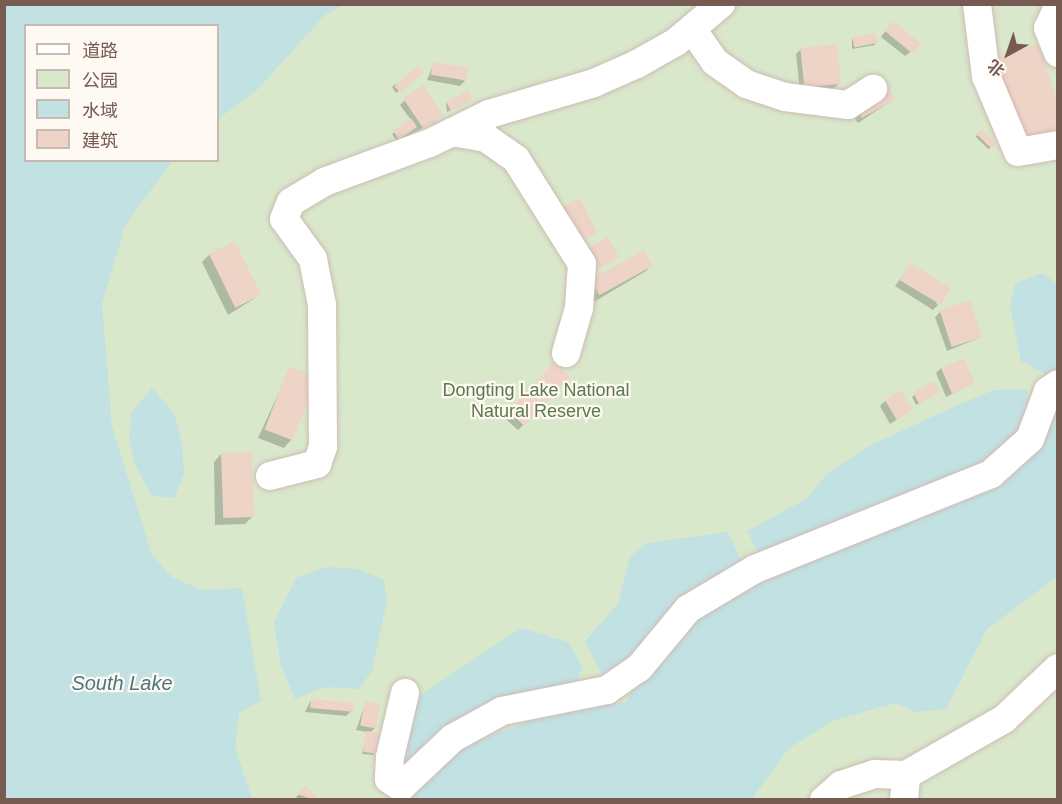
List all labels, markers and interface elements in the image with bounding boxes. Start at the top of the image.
legend [24,24,219,162]
north arrow [978,24,1038,84]
text: 道路 [82,41,118,61]
text: 北 [985,57,1008,80]
text: 公园 [82,71,118,91]
text: 水域 [82,101,118,121]
text: 建筑 [82,131,118,151]
park label: Dongting Lake National Natural Reserve [442,380,630,422]
water label: South Lake [71,671,173,695]

